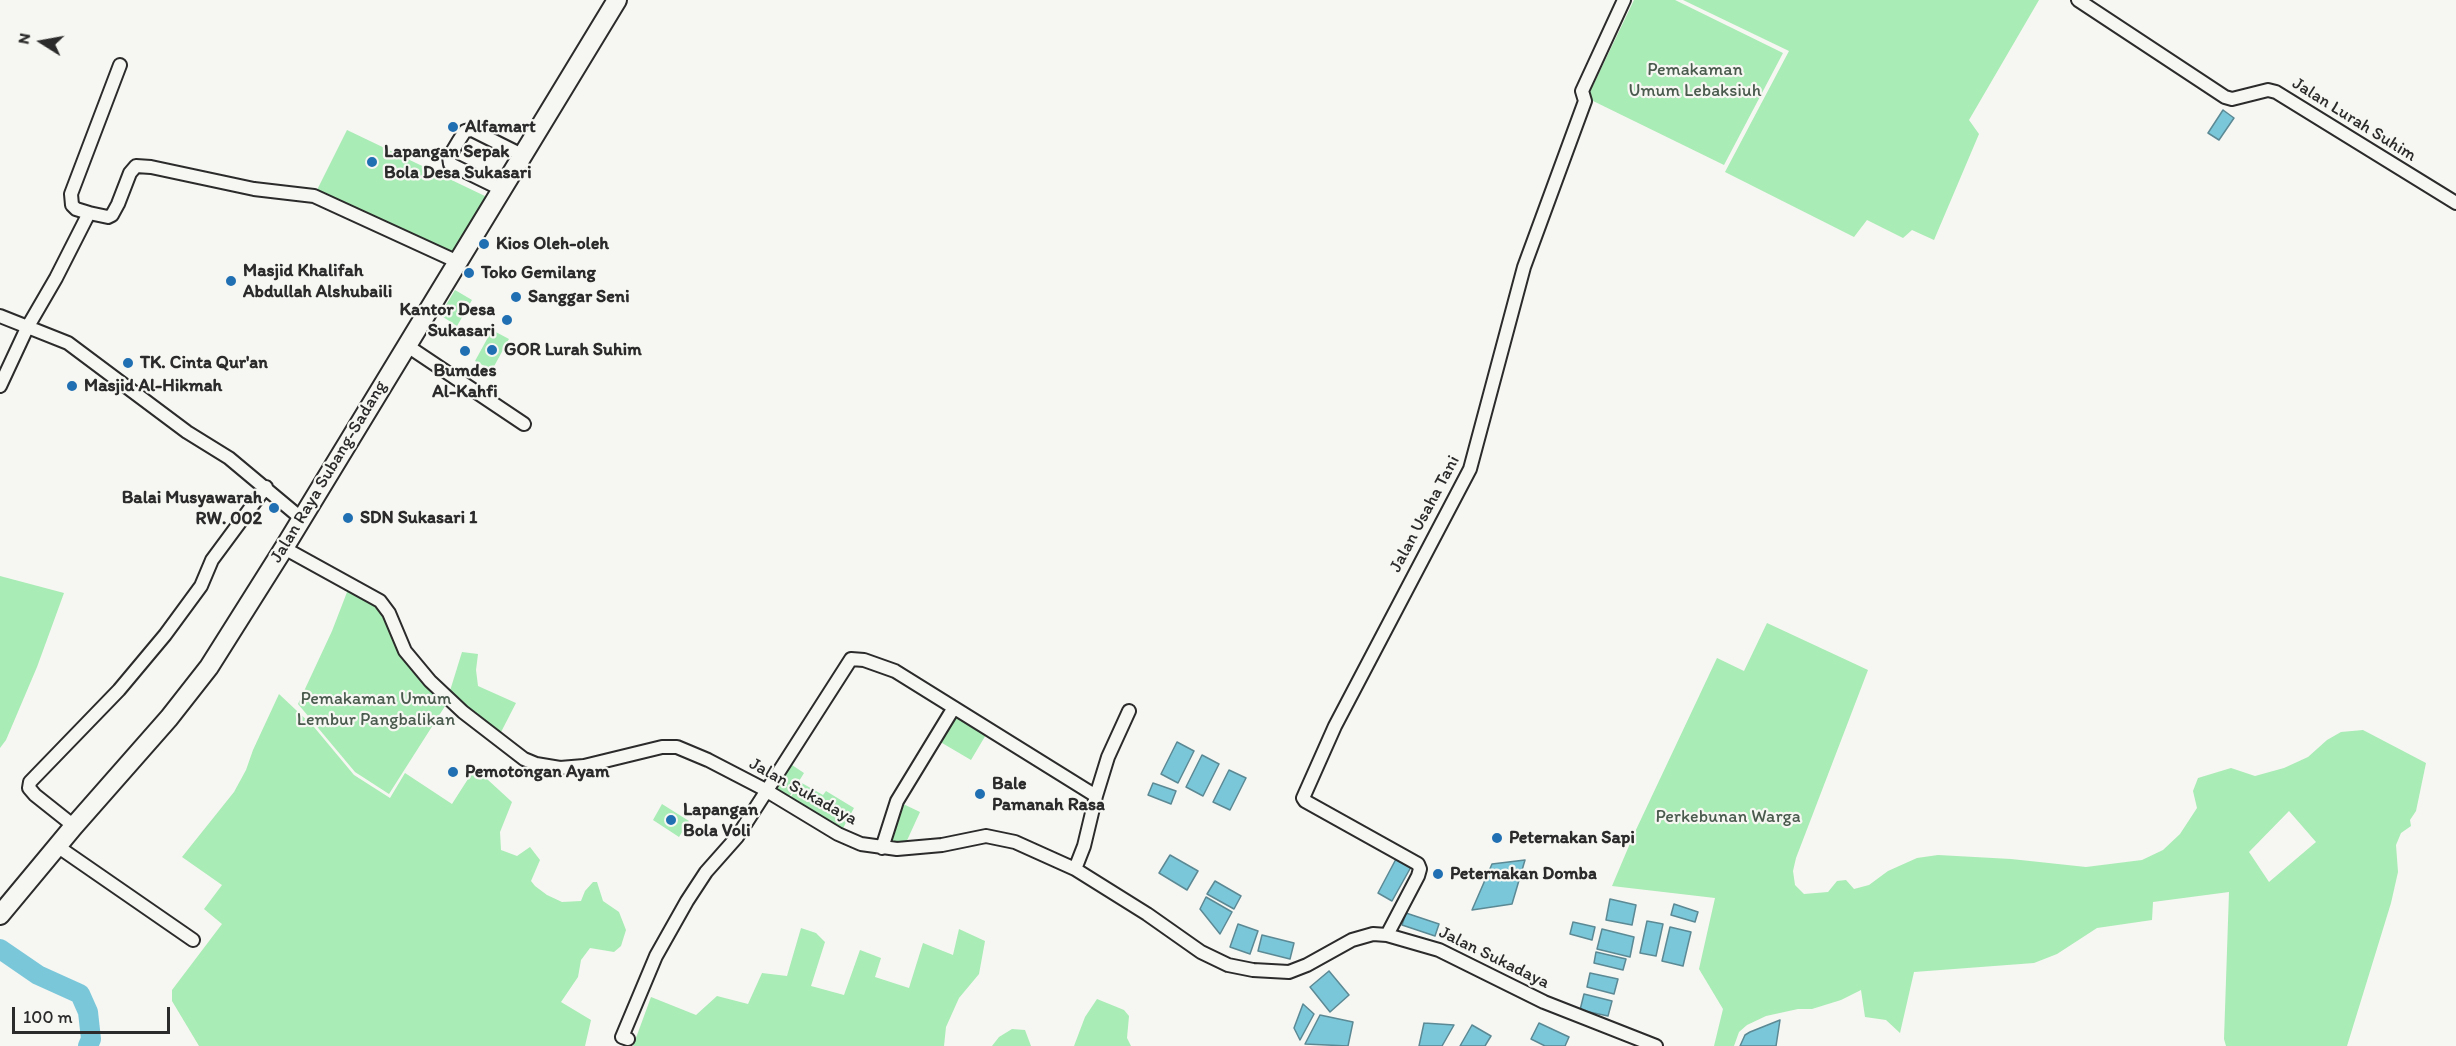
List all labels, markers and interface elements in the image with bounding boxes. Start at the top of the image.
north arrow [12,12,72,72]
text: N [13,31,34,46]
park label: Pemakaman Umum Lebaksiuh [1629,59,1761,101]
street label: Jalan Lurah Suhim [2288,73,2420,167]
place label: Alfamart [465,116,536,138]
marker: Alfamart [446,120,460,134]
place label: Lapangan Sepak Bola Desa Sukasari [384,141,532,184]
marker: Lapangan Sepak Bola Desa Sukasari [365,155,379,169]
place label: Kios Oleh-oleh [496,233,609,255]
marker: Kios Oleh-oleh [477,237,491,251]
place label: Masjid Khalifah Abdullah Alshubaili [243,260,392,302]
place label: Toko Gemilang [481,262,596,284]
marker: Toko Gemilang [462,266,476,280]
marker: Masjid Khalifah Abdullah Alshubaili [224,274,238,288]
place label: Sanggar Seni [528,286,630,308]
marker: Sanggar Seni [509,290,523,304]
place label: Kantor Desa Sukasari [400,299,495,342]
marker: Kantor Desa Sukasari [500,313,514,327]
place label: GOR Lurah Suhim [504,339,642,361]
marker: GOR Lurah Suhim [485,343,499,357]
marker: Bumdes Al-Kahfi [458,344,472,358]
place label: TK. Cinta Qur'an [140,352,268,374]
marker: TK. Cinta Qur'an [121,356,135,370]
place label: Bumdes Al-Kahfi [432,360,498,403]
place label: Masjid Al-Hikmah [84,375,222,397]
street label: Jalan Raya Subang-Sadang [266,377,392,567]
marker: Masjid Al-Hikmah [65,379,79,393]
street label: Jalan Usaha Tani [1385,452,1465,576]
place label: Balai Musyawarah RW. 002 [122,487,262,530]
marker: Balai Musyawarah RW. 002 [267,501,281,515]
place label: SDN Sukasari 1 [360,507,477,529]
marker: SDN Sukasari 1 [341,511,355,525]
park label: Pemakaman Umum Lembur Pangbalikan [297,688,455,730]
street label: Jalan Sukadaya [745,753,861,831]
place label: Pemotongan Ayam [465,761,609,783]
marker: Pemotongan Ayam [446,765,460,779]
place label: Bale Pamanah Rasa [992,773,1105,816]
marker: Bale Pamanah Rasa [973,787,987,801]
place label: Lapangan Bola Voli [683,799,758,842]
park label: Perkebunan Warga [1655,806,1801,828]
marker: Lapangan Bola Voli [664,813,678,827]
place label: Peternakan Sapi [1509,827,1635,849]
marker: Peternakan Sapi [1490,831,1504,845]
place label: Peternakan Domba [1450,863,1597,885]
marker: Peternakan Domba [1431,867,1445,881]
street label: Jalan Sukadaya [1435,922,1553,994]
scale bar [15,995,172,1033]
text: 100 m [23,1006,73,1028]

